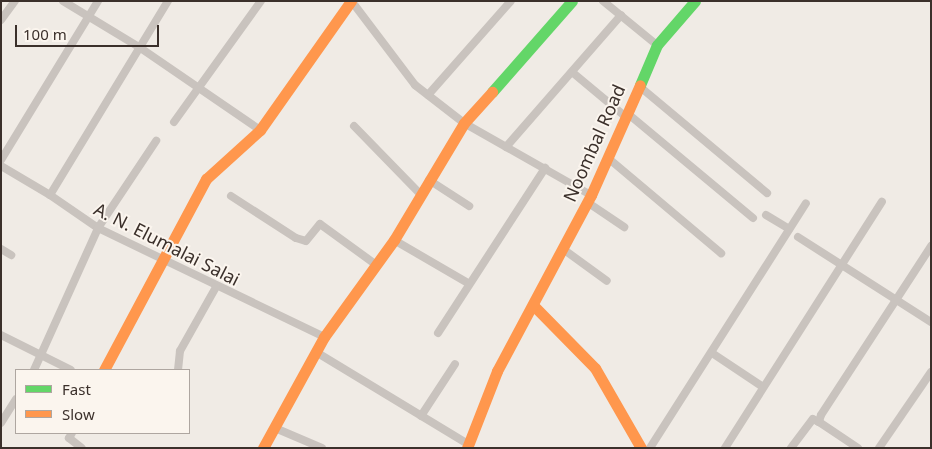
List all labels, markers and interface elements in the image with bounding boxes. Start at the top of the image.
scale bar [18,15,161,47]
text: 100 m [23,24,67,44]
street label: Noombal Road [559,81,629,205]
street label: A. N. Elumalai Salai [91,198,243,290]
legend [15,369,190,434]
text: Fast [62,379,91,399]
text: Slow [62,404,95,424]

